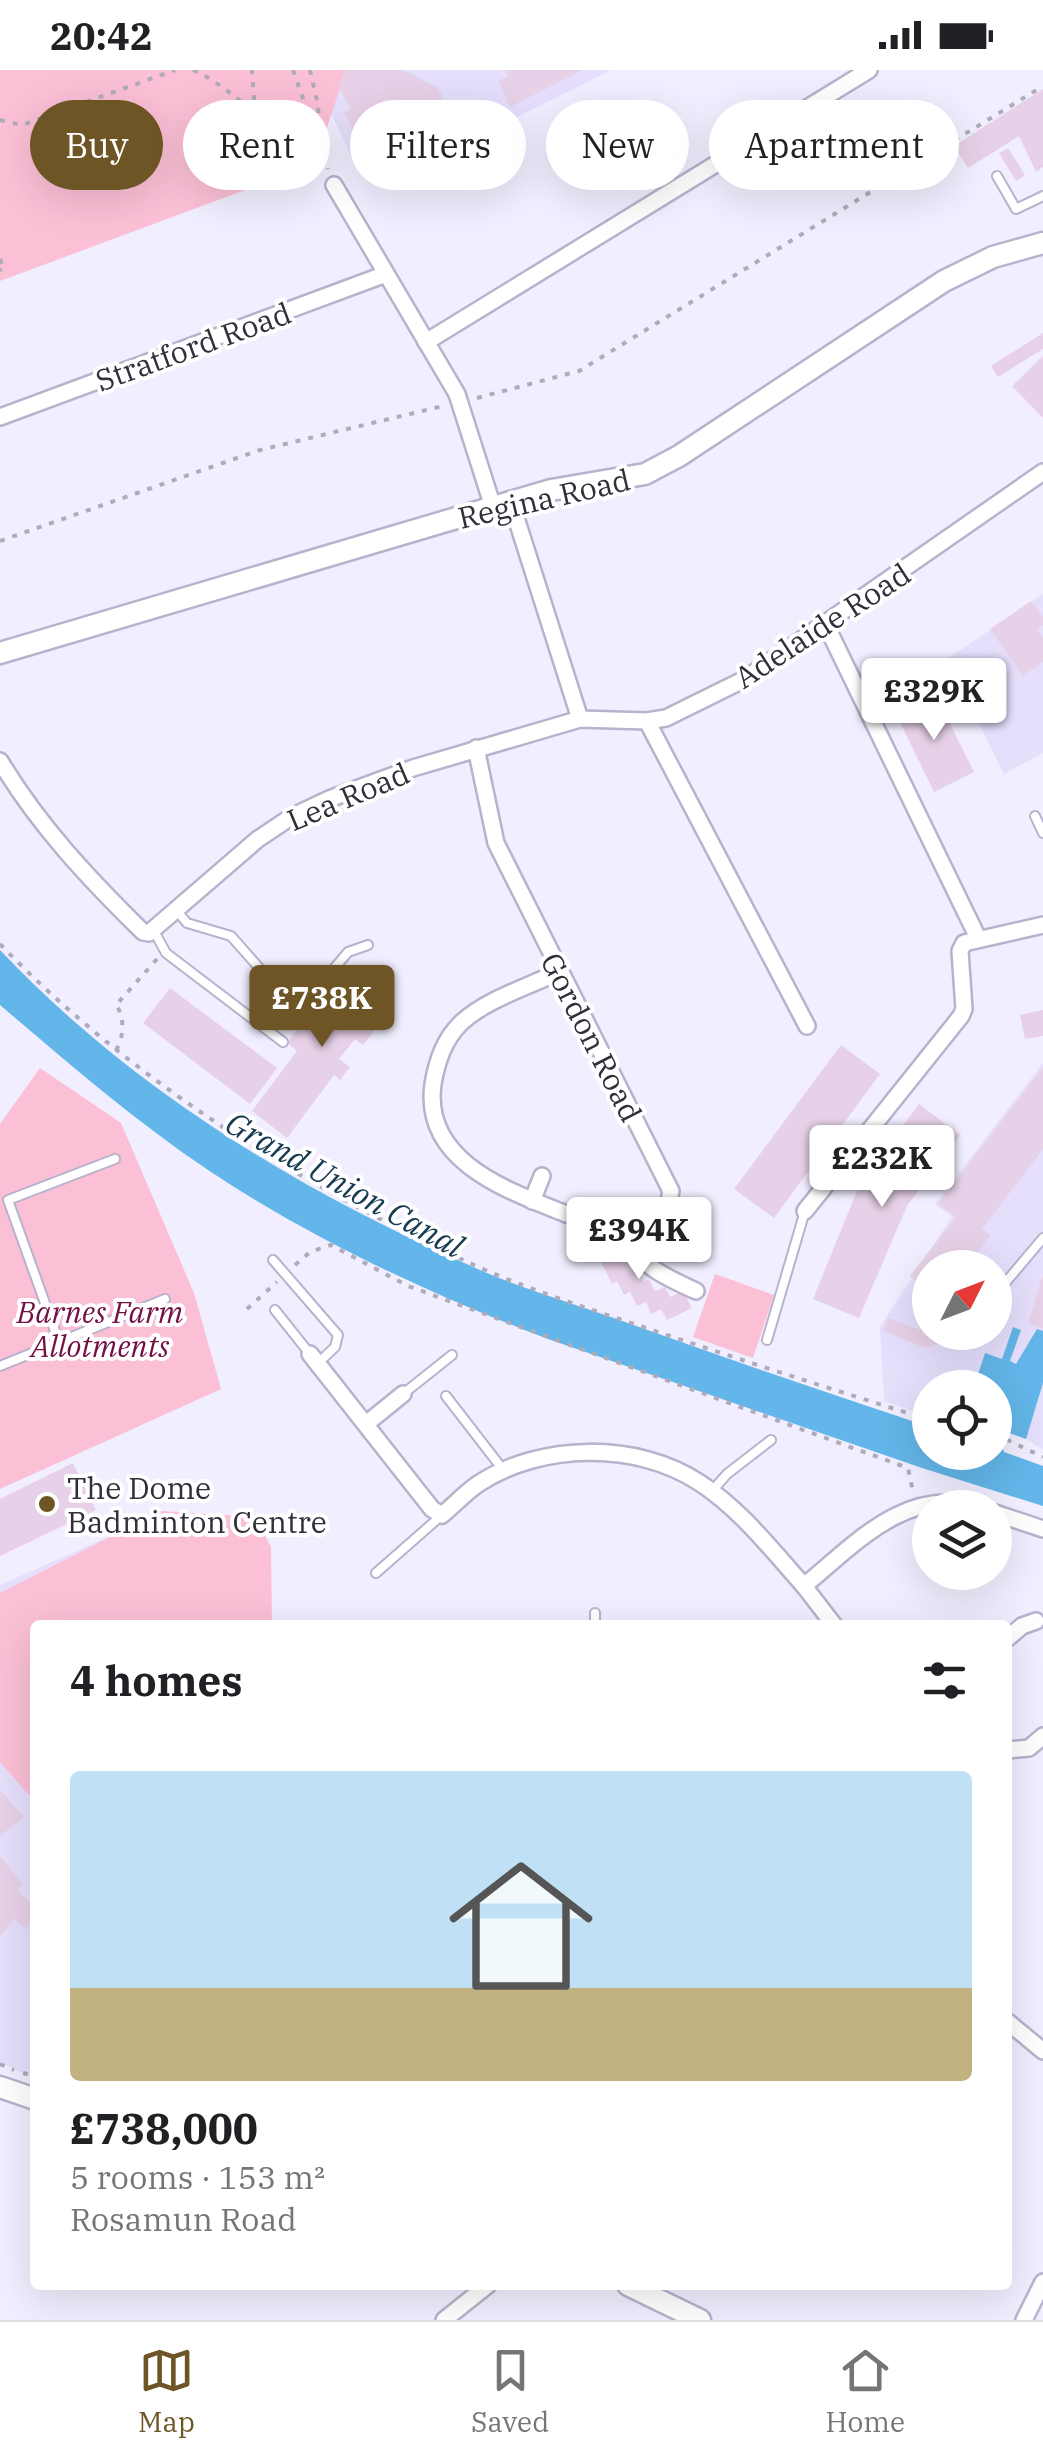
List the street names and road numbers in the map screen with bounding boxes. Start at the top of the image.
street label: Stratford Road [90,293,296,399]
street label: Regina Road [454,459,634,537]
street label: Adelaide Road [726,554,918,696]
street label: Lea Road [281,753,415,839]
street label: Gordon Road [533,946,651,1128]

